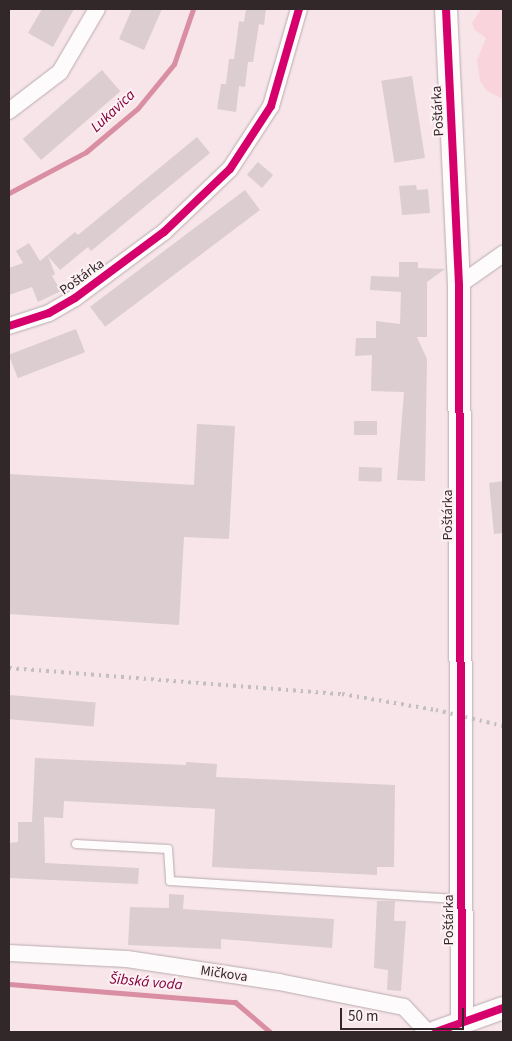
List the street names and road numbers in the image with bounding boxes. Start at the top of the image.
street label: Poštárka [428,85,448,137]
street label: Poštárka [56,255,108,299]
street label: Poštárka [440,490,456,540]
street label: Poštárka [441,895,457,945]
street label: Mičkova [199,962,249,986]

